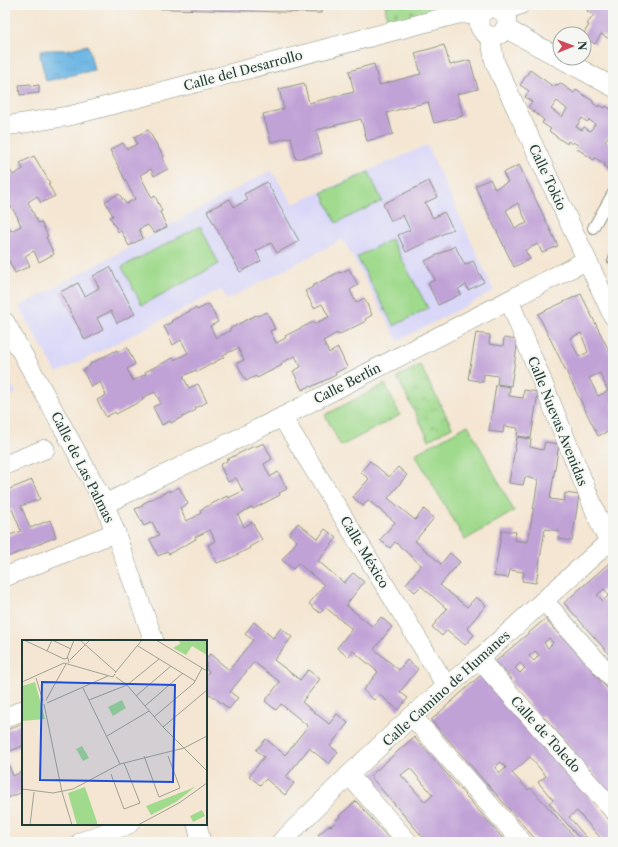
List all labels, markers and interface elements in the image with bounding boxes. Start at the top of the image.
north arrow [552,26,592,66]
text: N [575,41,589,51]
street label: Calle del Desarrollo [182,46,304,94]
street label: Calle Tokio [526,141,570,213]
street label: Calle Nuevas Avenidas [525,354,591,488]
street label: Calle Berlín [311,359,383,407]
street label: Calle de Las Palmas [48,409,118,525]
street label: Calle México [337,513,393,591]
street label: Calle Camino de Humanes [379,626,513,749]
inset map [22,640,207,825]
street label: Calle de Toledo [508,693,584,775]

